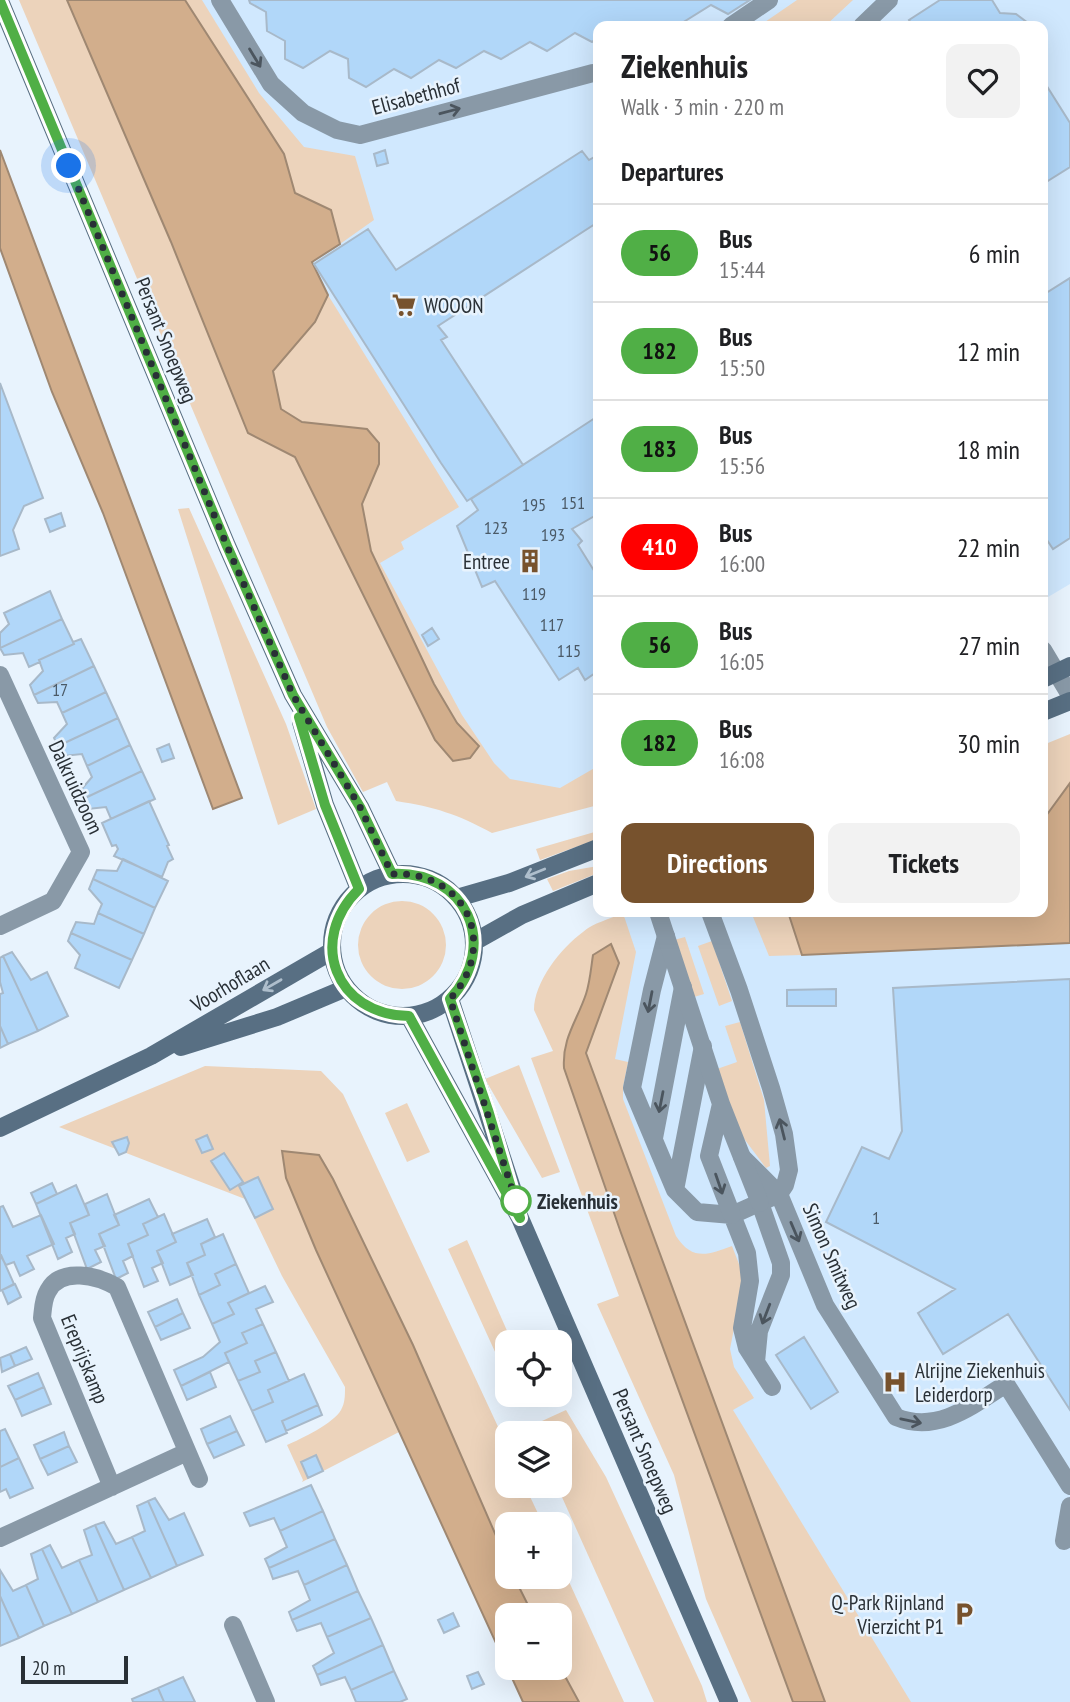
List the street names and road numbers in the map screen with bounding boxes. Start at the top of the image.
street label: Elisabethhof [369,71,464,121]
street label: Persant Snoepweg [129,273,203,407]
street label: Dalkruidzoom [43,736,109,838]
street label: Voorhoflaan [185,950,274,1018]
street label: Simon Smitweg [797,1199,867,1313]
street label: Ereprijskamp [55,1310,115,1408]
street label: Persant Snoepweg [607,1385,683,1517]

